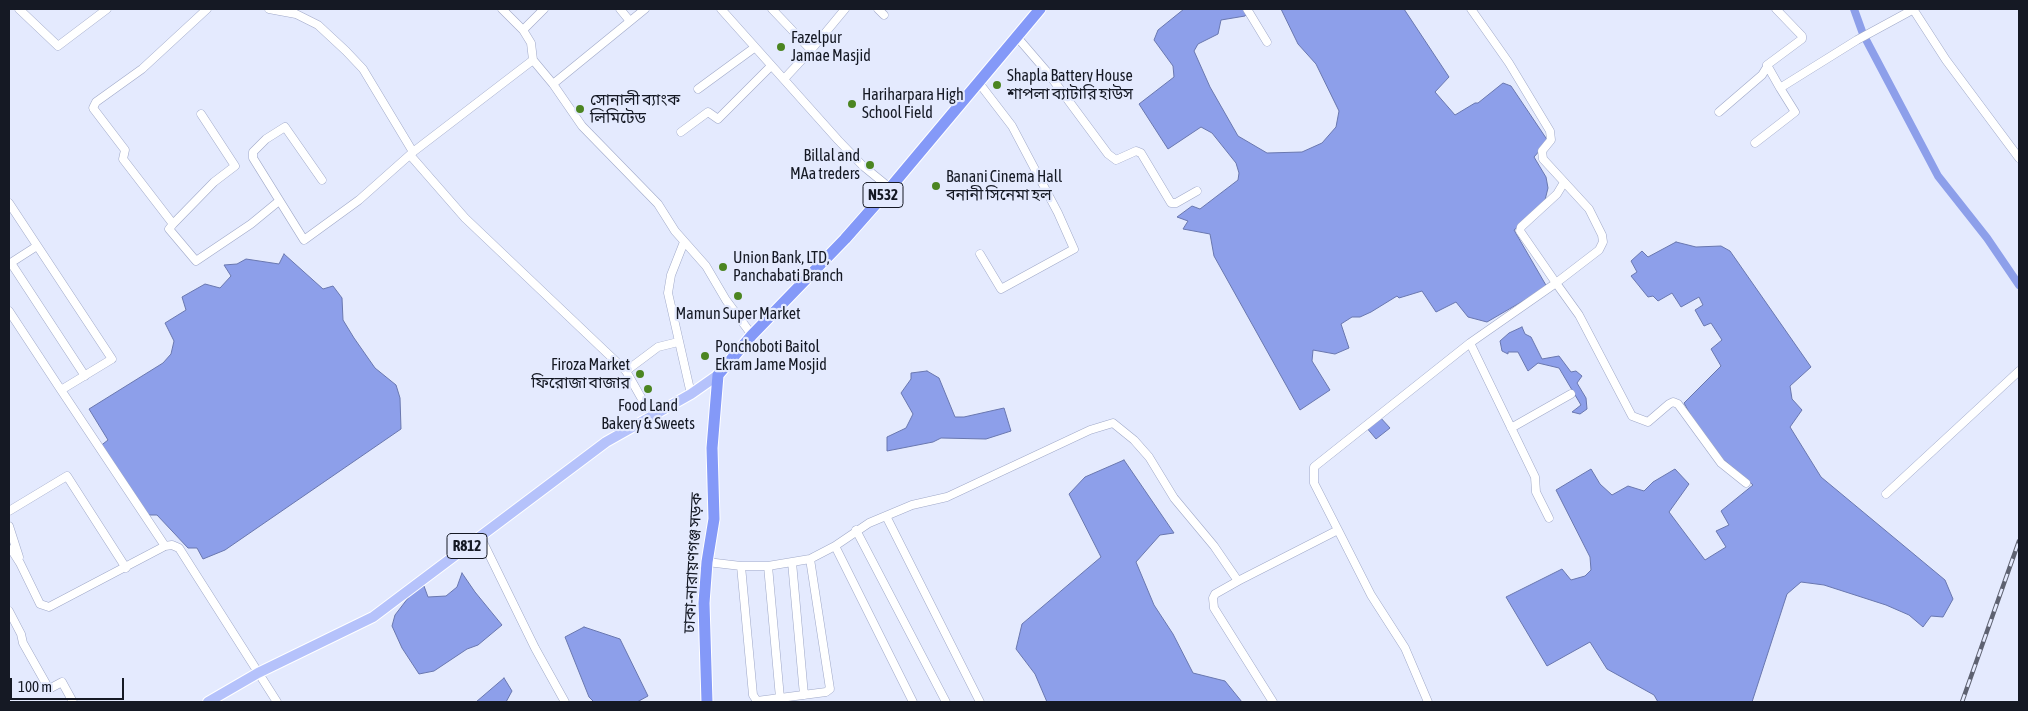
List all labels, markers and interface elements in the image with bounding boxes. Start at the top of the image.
place label: Fazelpur Jamae Masjid [791,28,871,66]
marker: Fazelpur Jamae Masjid [775,41,787,53]
place label: Shapla Battery House শাপলা ব্যাটারি হাউস [1007,66,1133,104]
marker: Shapla Battery House শাপলা ব্যাটারি হাউস [991,79,1003,91]
place label: Hariharpara High School Field [862,85,964,123]
place label: সোনালী ব্যাংক লিমিটেড [590,90,680,128]
marker: Hariharpara High School Field [846,98,858,110]
marker: সোনালী ব্যাংক লিমিটেড [574,103,586,115]
place label: Billal and MAa treders [790,146,860,184]
marker: Billal and MAa treders [864,159,876,171]
place label: Banani Cinema Hall বনানী সিনেমা হল [946,167,1062,205]
marker: Banani Cinema Hall বনানী সিনেমা হল [930,180,942,192]
road number: N532 [863,182,903,208]
place label: Union Bank, LTD, Panchabati Branch [733,248,843,286]
marker: Union Bank, LTD, Panchabati Branch [717,261,729,273]
marker: Mamun Super Market [732,290,744,302]
place label: Mamun Super Market [675,304,801,324]
place label: Ponchoboti Baitol Ekram Jame Mosjid [715,337,827,375]
marker: Ponchoboti Baitol Ekram Jame Mosjid [699,350,711,362]
place label: Firoza Market ফিরোজা বাজার [531,355,630,393]
marker: Firoza Market ফিরোজা বাজার [634,368,646,380]
marker: Food Land Bakery & Sweets [642,383,654,395]
place label: Food Land Bakery & Sweets [601,396,695,434]
street label: ঢাকা-নারায়ণগঞ্জ সড়ক [680,492,706,634]
road number: R812 [447,534,487,558]
scale bar [12,668,126,700]
text: 100 m [18,678,52,695]

